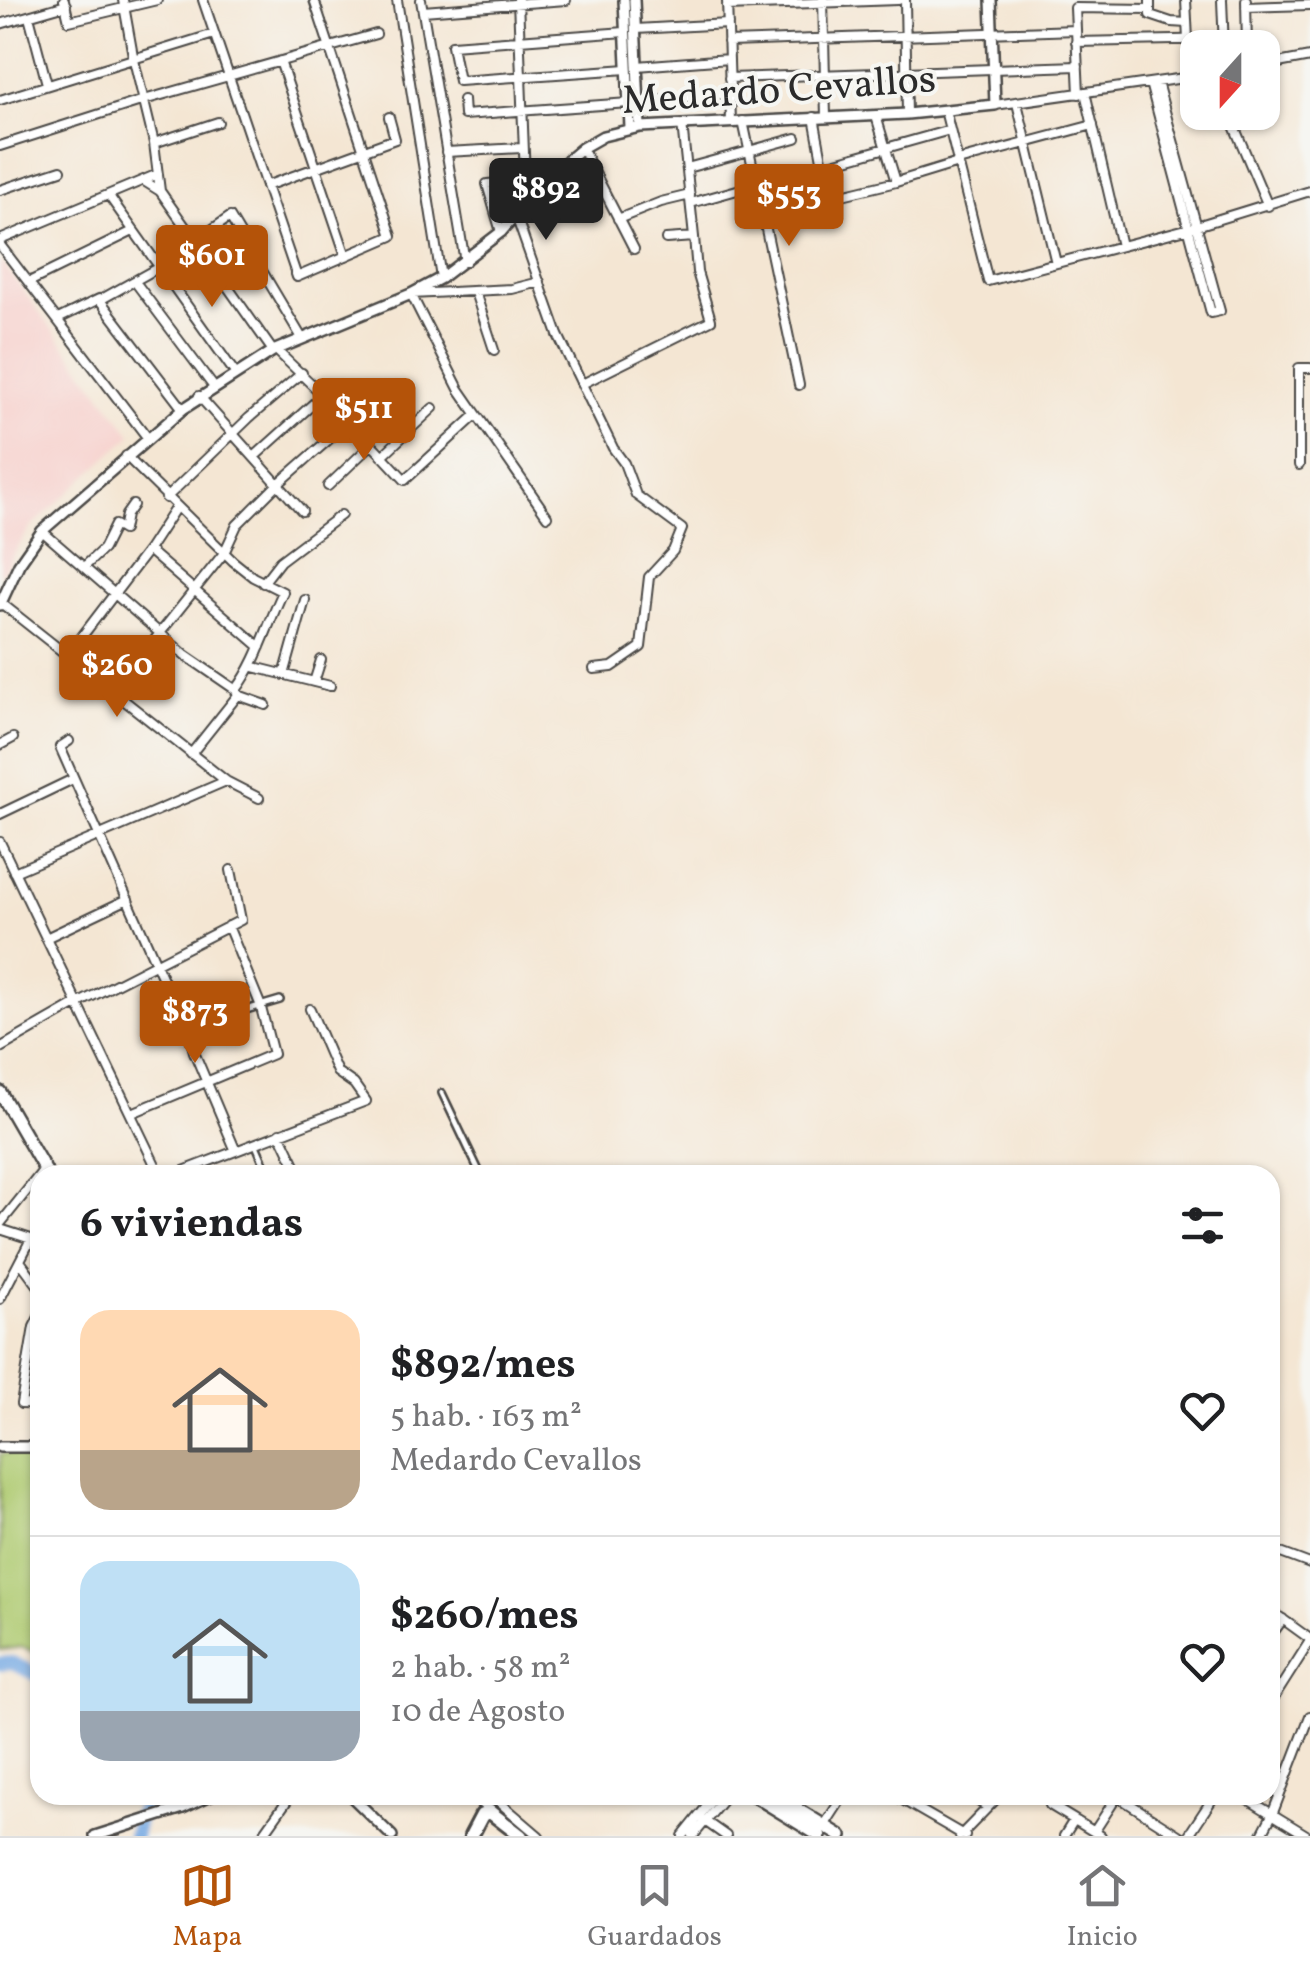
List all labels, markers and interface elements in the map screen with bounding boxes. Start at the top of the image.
north arrow [1180,30,1280,130]
map controls [1180,30,1280,130]
street label: Medardo Cevallos [620,53,938,131]
pin: $892 [487,158,605,243]
pin: $553 [730,164,848,249]
text: $892 [511,168,581,212]
text: $553 [757,174,821,218]
pin: $601 [153,225,271,310]
text: $601 [178,235,246,279]
pin: $511 [305,378,423,463]
text: $511 [335,388,393,432]
pin: $260 [58,635,176,720]
text: $260 [81,645,153,689]
pin: $873 [136,981,254,1066]
text: $873 [162,991,228,1035]
text: 6 viviendas [80,1196,303,1255]
icon: filters [1175,1198,1230,1253]
text: $892/mes [390,1337,576,1396]
icon: home [160,1350,280,1470]
icon: heart [1175,1383,1230,1438]
text: 5 hab. · 163 m² [390,1396,582,1440]
text: Medardo Cevallos [390,1440,642,1484]
text: $260/mes [390,1588,579,1647]
icon: home [160,1601,280,1721]
icon: heart [1175,1634,1230,1689]
text: 2 hab. · 58 m² [390,1647,571,1691]
text: 10 de Agosto [390,1691,565,1735]
tab: Mapa [172,1858,242,1957]
tab: Guardados [587,1858,722,1957]
tab: Inicio [1067,1858,1138,1957]

